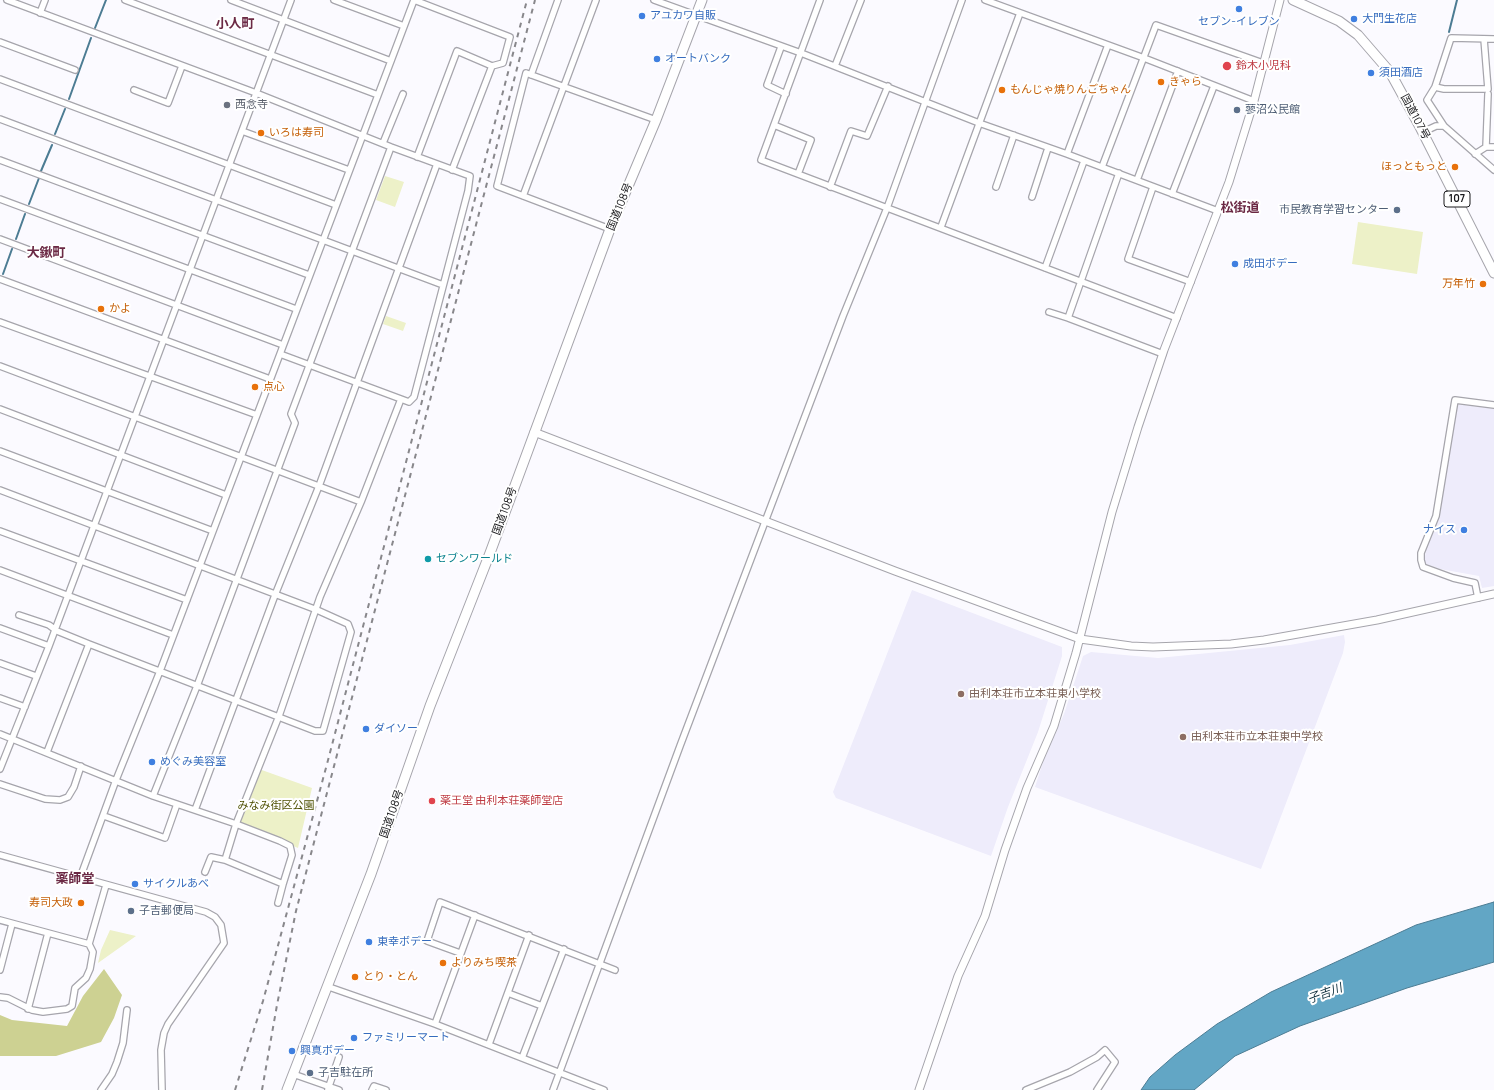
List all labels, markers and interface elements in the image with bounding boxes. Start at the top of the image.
marker: セブン-イレブン [1234,4,1244,14]
place label: アユカワ自販 [650,9,716,23]
marker: アユカワ自販 [637,11,647,21]
place label: 大門生花店 [1362,12,1417,26]
marker: 大門生花店 [1349,14,1359,24]
place label: セブン-イレブン [1198,15,1280,29]
district label: 小人町 [216,16,254,32]
place label: オートバンク [665,52,731,66]
marker: オートバンク [652,54,662,64]
place label: 鈴木小児科 [1236,59,1291,73]
marker: 鈴木小児科 [1221,60,1233,72]
place label: 須田酒店 [1379,66,1423,80]
marker: 須田酒店 [1366,68,1376,78]
place label: きゃら [1169,75,1202,89]
marker: きゃら [1156,77,1166,87]
place label: もんじゃ焼りんごちゃん [1010,83,1131,97]
marker: もんじゃ焼りんごちゃん [997,85,1007,95]
street label: 国道107号 [1398,92,1432,142]
place label: 西念寺 [235,98,268,112]
marker: 西念寺 [222,100,232,110]
place label: 蓼沼公民館 [1245,103,1300,117]
marker: 蓼沼公民館 [1232,105,1242,115]
place label: いろは寿司 [269,126,324,140]
marker: いろは寿司 [256,128,266,138]
place label: ほっともっと [1381,160,1447,174]
marker: ほっともっと [1450,162,1460,172]
street label: 国道108号 [604,181,636,233]
road number: 107 [1444,191,1470,207]
district label: 松街道 [1221,200,1259,216]
place label: 市民教育学習センター [1279,203,1389,217]
marker: 市民教育学習センター [1392,205,1402,215]
district label: 大鍬町 [27,245,65,261]
place label: 成田ボデー [1243,257,1298,271]
marker: 成田ボデー [1230,259,1240,269]
place label: 万年竹 [1442,277,1475,291]
marker: 万年竹 [1478,279,1488,289]
place label: かよ [109,302,131,316]
marker: かよ [96,304,106,314]
place label: 点心 [263,380,285,394]
marker: 点心 [250,382,260,392]
street label: 国道108号 [490,485,520,537]
place label: ナイス [1423,523,1456,537]
marker: ナイス [1459,525,1469,535]
place label: セブンワールド [436,552,513,566]
marker: セブンワールド [423,554,433,564]
place label: 由利本荘市立本荘東小学校 [969,687,1101,701]
marker: 由利本荘市立本荘東小学校 [956,689,966,699]
place label: ダイソー [374,722,418,736]
marker: ダイソー [361,724,371,734]
place label: 由利本荘市立本荘東中学校 [1191,730,1323,744]
marker: 由利本荘市立本荘東中学校 [1178,732,1188,742]
place label: めぐみ美容室 [160,755,226,769]
marker: めぐみ美容室 [147,757,157,767]
street label: 国道108号 [378,788,406,840]
place label: 薬王堂 由利本荘薬師堂店 [440,794,563,808]
marker: 薬王堂 由利本荘薬師堂店 [427,796,437,806]
park label: みなみ街区公園 [238,799,314,813]
district label: 薬師堂 [56,871,94,887]
place label: サイクルあべ [143,877,209,891]
marker: サイクルあべ [130,879,140,889]
place label: 寿司大政 [29,896,73,910]
marker: 寿司大政 [76,898,86,908]
place label: 子吉郵便局 [139,904,194,918]
marker: 子吉郵便局 [126,906,136,916]
place label: 東幸ボデー [377,935,432,949]
marker: 東幸ボデー [364,937,374,947]
place label: よりみち喫茶 [451,956,517,970]
marker: よりみち喫茶 [438,958,448,968]
place label: とり・とん [363,970,418,984]
marker: とり・とん [350,972,360,982]
water label: 子吉川 [1306,981,1344,1007]
place label: ファミリーマート [362,1031,450,1045]
marker: ファミリーマート [349,1033,359,1043]
place label: 興真ボデー [300,1044,355,1058]
marker: 興真ボデー [287,1046,297,1056]
place label: 子吉駐在所 [318,1066,373,1080]
marker: 子吉駐在所 [305,1068,315,1078]

